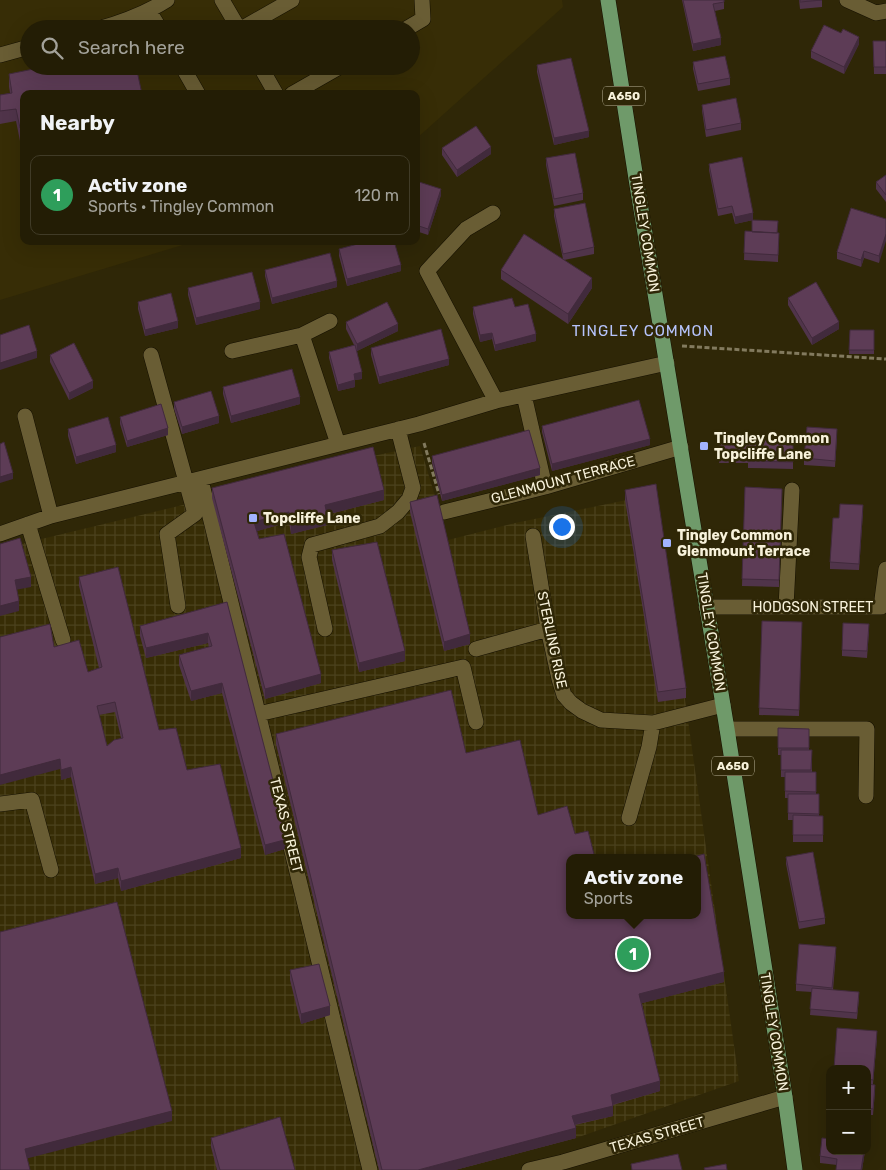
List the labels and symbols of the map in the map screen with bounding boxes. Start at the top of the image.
road number: A650 [603,86,645,105]
street label: TINGLEY COMMON [627,172,663,294]
district label: TINGLEY COMMON [572,322,714,340]
place label: Tingley Common Topcliffe Lane [714,430,829,463]
marker: Tingley Common Topcliffe Lane [698,440,710,452]
street label: GLENMOUNT TERRACE [489,453,637,507]
place label: Topcliffe Lane [263,510,361,527]
marker: Topcliffe Lane [247,512,259,524]
your location [549,514,575,540]
place label: Tingley Common Glenmount Terrace [677,527,810,560]
marker: Tingley Common Glenmount Terrace [661,537,673,549]
street label: TINGLEY COMMON [693,571,729,693]
street label: STERLING RISE [533,590,571,690]
street label: HODGSON STREET [753,599,873,616]
road number: A650 [712,756,754,776]
street label: TEXAS STREET [266,776,306,874]
pin: 1 [617,935,649,973]
street label: TINGLEY COMMON [756,971,792,1093]
street label: TEXAS STREET [608,1113,706,1157]

